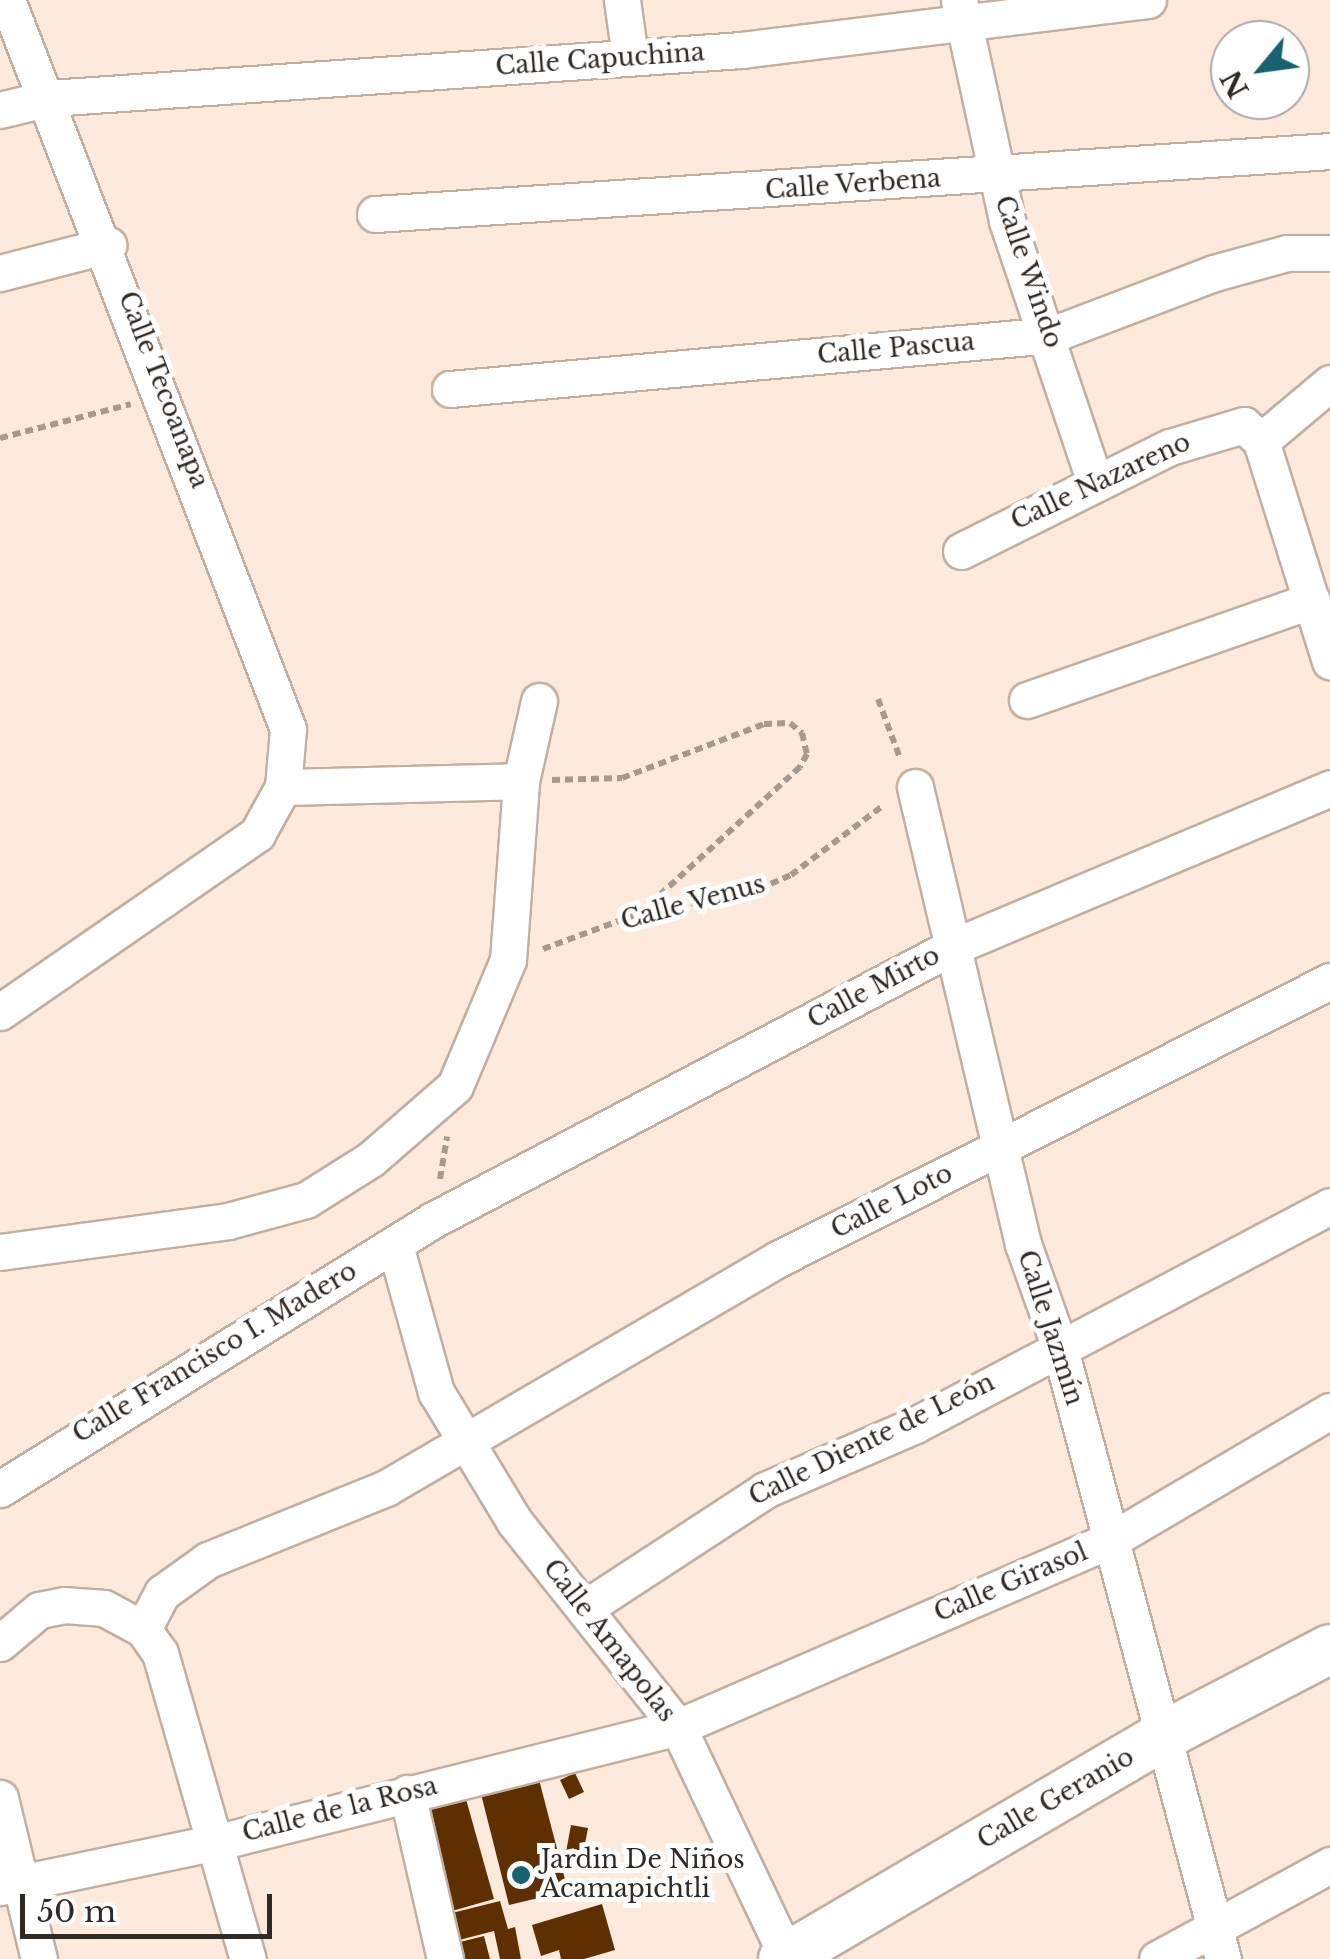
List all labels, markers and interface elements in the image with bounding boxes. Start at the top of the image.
north arrow [1210,20,1310,120]
street label: Calle Capuchina [494,38,706,82]
text: N [1213,64,1257,104]
street label: Calle Verbena [764,164,942,206]
street label: Calle Windo [988,192,1068,352]
street label: Calle Tecoanapa [112,287,214,493]
street label: Calle Pascua [816,327,976,371]
street label: Calle Nazareno [1007,427,1195,537]
street label: Calle Venus [617,869,769,937]
street label: Calle Mirto [803,941,945,1035]
street label: Calle Loto [826,1159,958,1245]
street label: Calle Jazmín [1011,1247,1089,1409]
street label: Calle Francisco I. Madero [68,1256,362,1450]
street label: Calle Diente de León [744,1368,1000,1512]
street label: Calle Girasol [930,1537,1092,1629]
street label: Calle Amapolas [536,1554,682,1728]
street label: Calle Geranio [972,1742,1140,1856]
street label: Calle de la Rosa [239,1771,441,1849]
place label: Jardin De Niños Acamapichtli [541,1846,745,1905]
marker: Jardin De Niños Acamapichtli [510,1864,532,1886]
scale bar [25,1874,278,1936]
text: 50 m [37,1893,116,1930]

